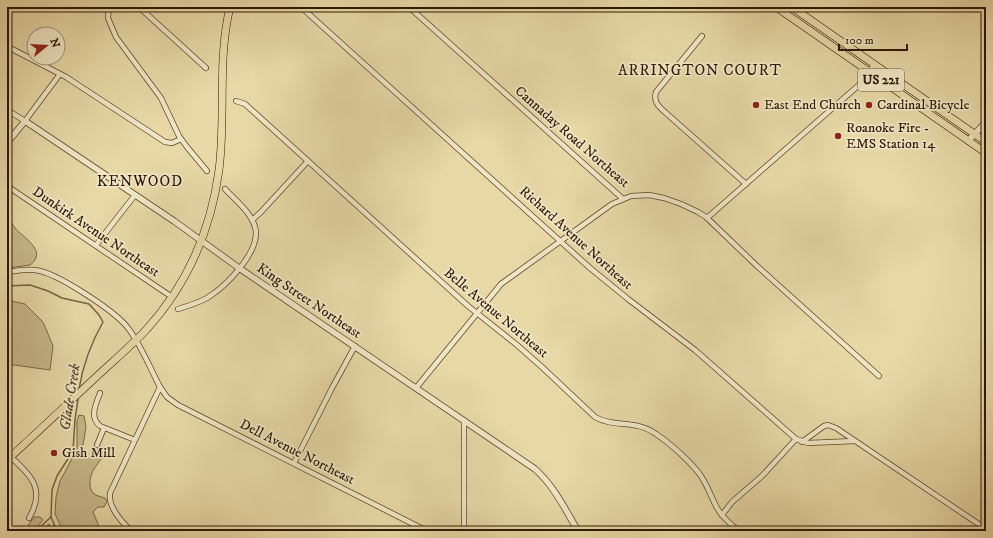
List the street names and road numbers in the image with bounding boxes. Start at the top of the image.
road number: US 221 [858,69,904,91]
street label: Cannaday Road Northeast [511,82,633,192]
street label: Richard Avenue Northeast [515,182,637,294]
street label: Dunkirk Avenue Northeast [29,183,163,282]
street label: King Street Northeast [253,259,365,343]
street label: Belle Avenue Northeast [440,264,552,362]
street label: Dell Avenue Northeast [236,415,358,489]

